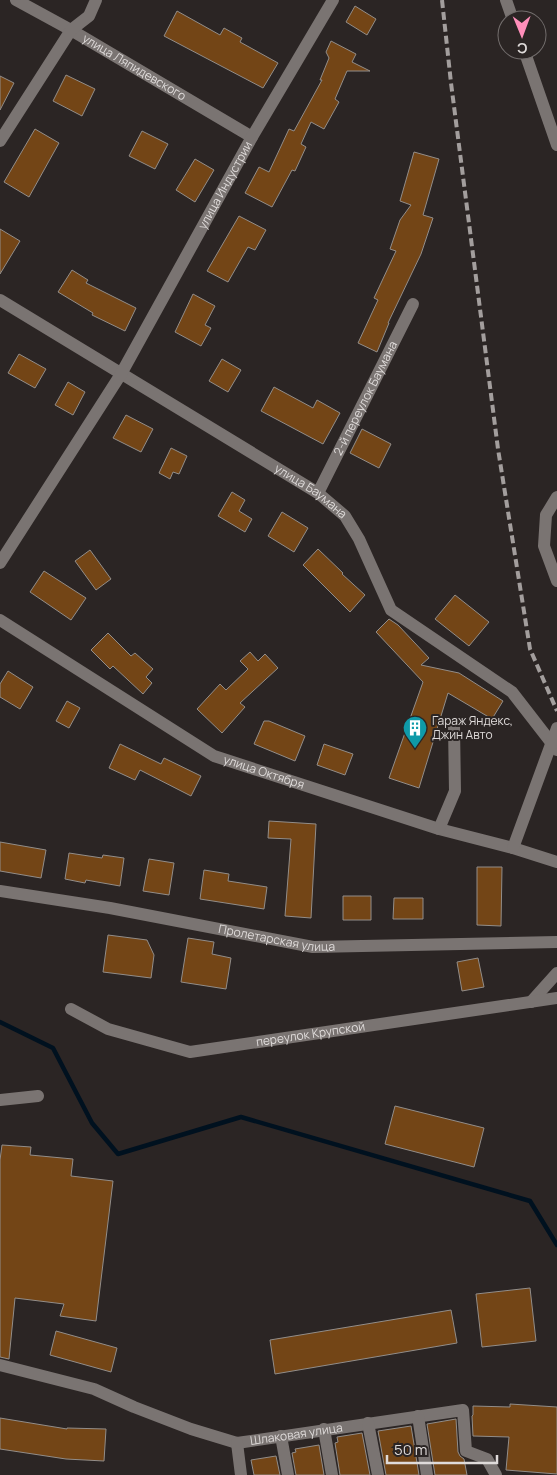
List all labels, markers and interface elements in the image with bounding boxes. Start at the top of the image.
north arrow [497,10,547,60]
street label: улица Ляпидевского [79,30,189,104]
text: С [517,39,528,58]
street label: улица Индустрии [194,138,256,232]
street label: 2-й переулок Баумана [329,338,401,458]
street label: улица Баумана [272,460,351,522]
place label: Гараж Яндекс, Джин Авто [432,712,513,743]
building icon: Гараж Яндекс, Джин Авто [402,715,428,749]
street label: улица Октября [221,751,307,793]
street label: Пролетарская улица [217,920,335,955]
street label: переулок Крупской [255,1017,366,1050]
street label: Шлаковая улица [249,1419,344,1449]
scale bar [387,1432,497,1464]
text: 50 m [394,1439,428,1460]

